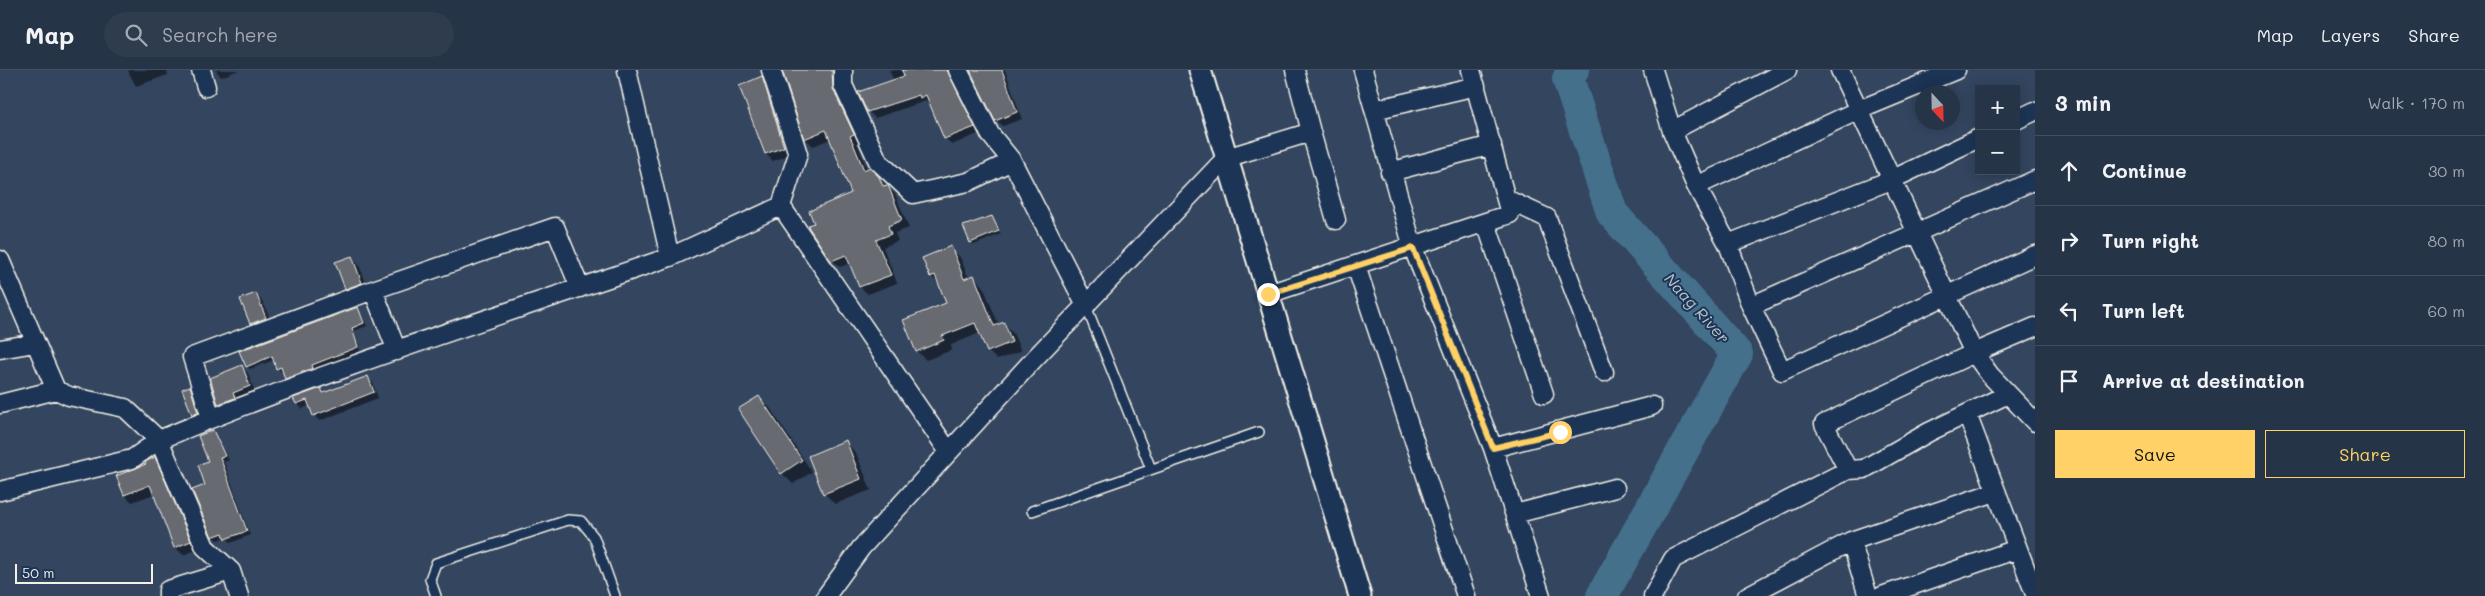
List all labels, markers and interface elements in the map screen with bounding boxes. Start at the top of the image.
search box [104,12,454,57]
text: Map [25,19,74,50]
icon: search [122,21,150,49]
text: Search here [162,22,278,47]
text: Map [2257,23,2293,47]
text: Layers [2321,23,2380,47]
text: Share [2408,23,2460,47]
north arrow [1915,85,1960,130]
map controls [1975,85,2020,175]
button: + [1975,85,2020,130]
text: 3 min [2055,89,2111,116]
text: Walk · 170 m [2367,92,2465,113]
button: − [1975,130,2020,175]
icon: ahead [2055,157,2083,185]
text: Continue [2102,158,2187,183]
text: 30 m [2428,160,2465,181]
icon: right [2055,227,2083,255]
text: Turn right [2102,228,2199,253]
text: 80 m [2428,230,2465,251]
water label: Naag River [1660,268,1735,347]
route end [1257,283,1280,306]
icon: left [2055,297,2083,325]
text: Turn left [2102,298,2185,323]
text: 60 m [2428,300,2465,321]
icon: arrive [2055,367,2083,395]
text: Arrive at destination [2102,368,2305,393]
route start [1549,421,1572,444]
button: Save [2055,430,2255,478]
button: Share [2265,430,2465,478]
scale bar [15,561,152,584]
text: 50 m [22,563,54,582]

